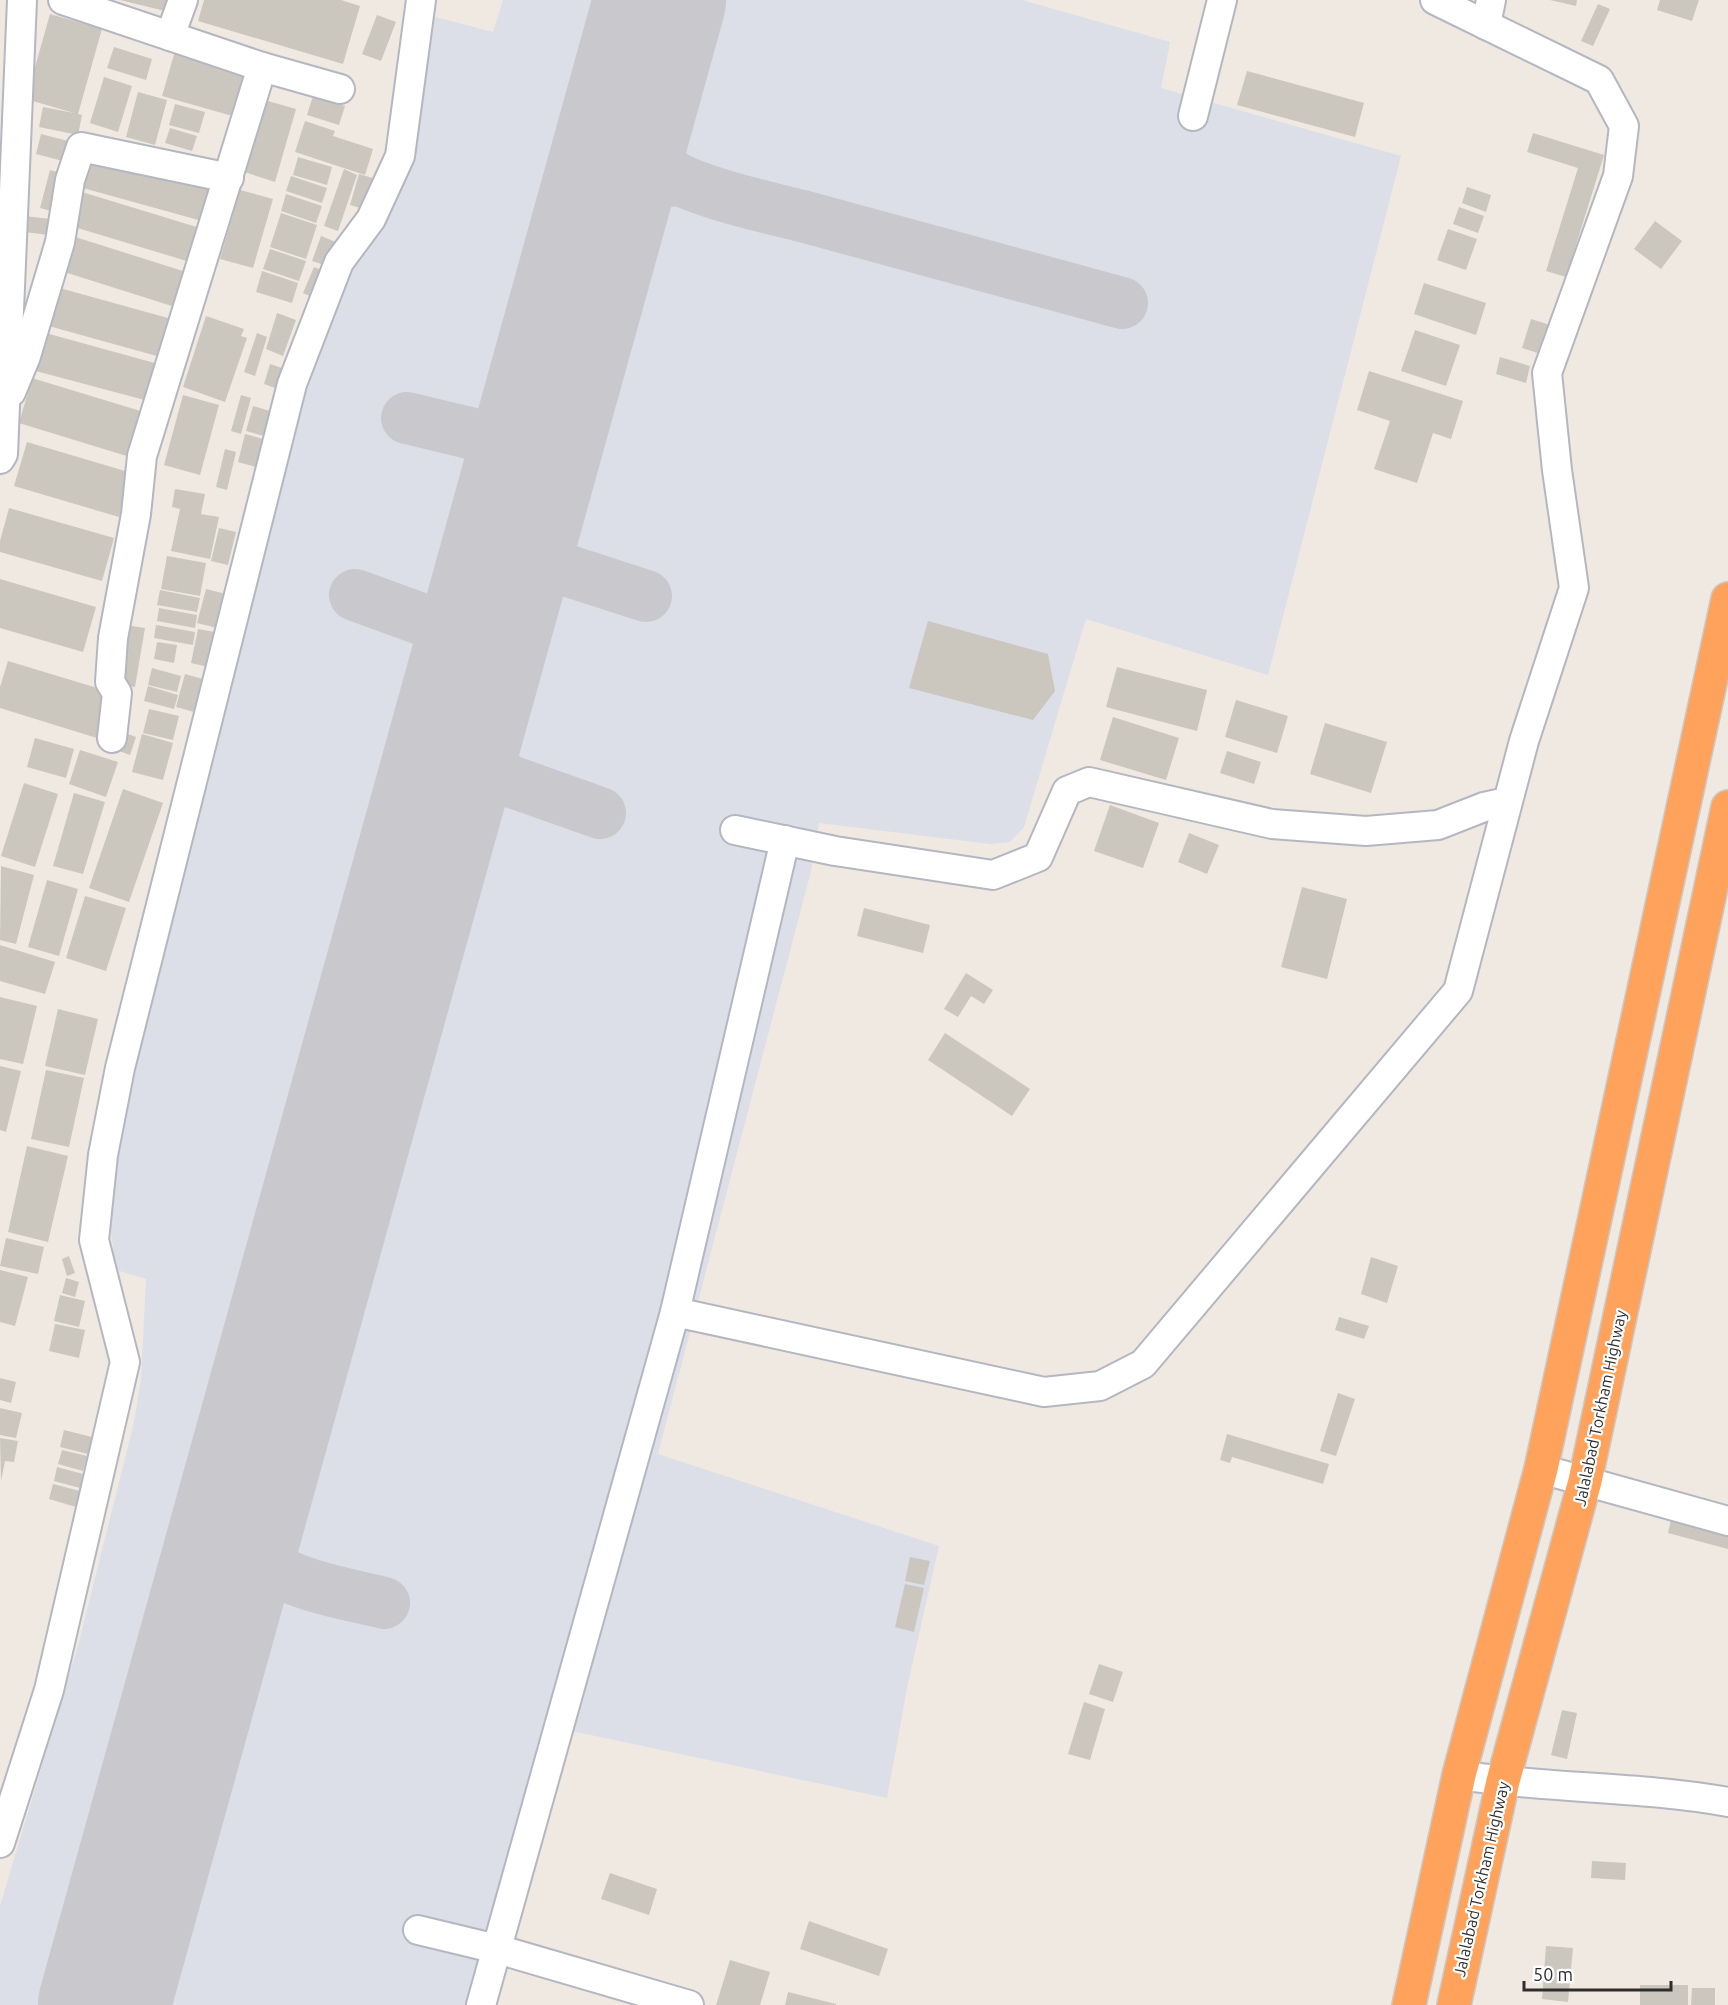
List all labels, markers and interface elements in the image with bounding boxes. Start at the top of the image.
street label: Jalalabad Torkham Highway [1570,1308,1630,1508]
street label: Jalalabad Torkham Highway [1450,1779,1512,1978]
scale bar [1524,1954,1671,1992]
text: 50 m [1533,1964,1573,1984]

